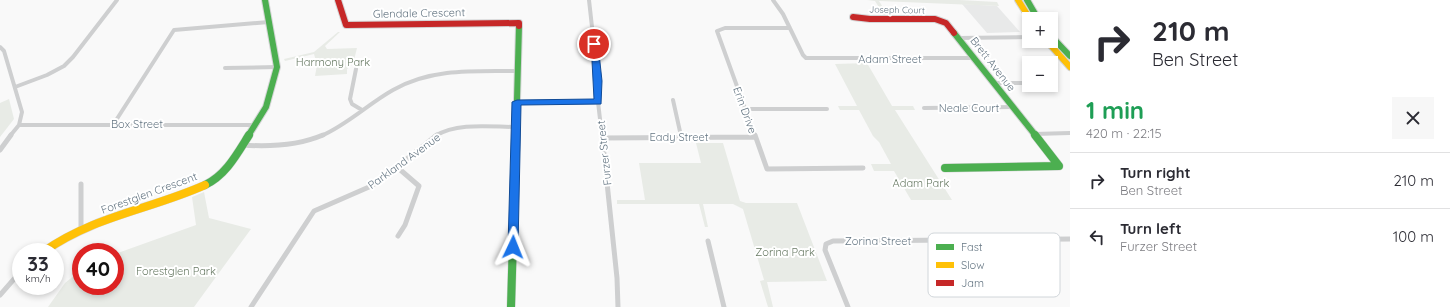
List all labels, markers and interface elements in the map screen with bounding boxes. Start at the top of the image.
street label: Joseph Court [869,4,925,15]
street label: Glendale Crescent [373,5,465,21]
map controls [1022,12,1058,92]
button: + [1022,12,1058,48]
text: 210 m [1152,13,1230,48]
icon: right [1086,16,1138,68]
pin [577,27,611,61]
icon: arrive [583,33,605,55]
street label: Brett Avenue [967,34,1019,94]
text: Ben Street [1152,48,1238,71]
street label: Adam Street [858,52,922,66]
park label: Harmony Park [296,55,370,69]
button: − [1022,56,1058,92]
street label: Erin Drive [730,85,760,135]
text: 1 min [1086,95,1144,125]
button: close [1392,97,1434,139]
street label: Neale Court [939,101,1000,115]
street label: Box Street [111,117,163,131]
street label: Furzer Street [594,120,614,186]
text: 420 m · 22:15 [1086,125,1162,141]
street label: Parkland Avenue [365,130,443,192]
street label: Eady Street [650,130,709,144]
text: Turn right [1120,163,1191,182]
street label: Forestglen Crescent [99,169,199,217]
icon: right [1086,170,1108,192]
text: 210 m [1393,171,1434,190]
park label: Adam Park [893,176,949,190]
text: Ben Street [1120,182,1182,198]
text: Turn left [1120,219,1182,238]
position arrow [492,226,534,268]
icon: left [1086,226,1108,248]
text: 100 m [1393,227,1434,246]
legend [928,233,1060,297]
street label: Zorina Street [845,234,911,248]
text: Furzer Street [1120,238,1197,254]
text: Fast [961,240,983,254]
speed limit sign: 40 [72,243,124,295]
park label: Zorina Park [755,245,815,259]
text: 33 [27,251,49,276]
text: Slow [961,258,985,272]
park label: Forestglen Park [136,264,216,278]
text: km/h [25,272,51,285]
text: Jam [961,276,984,290]

